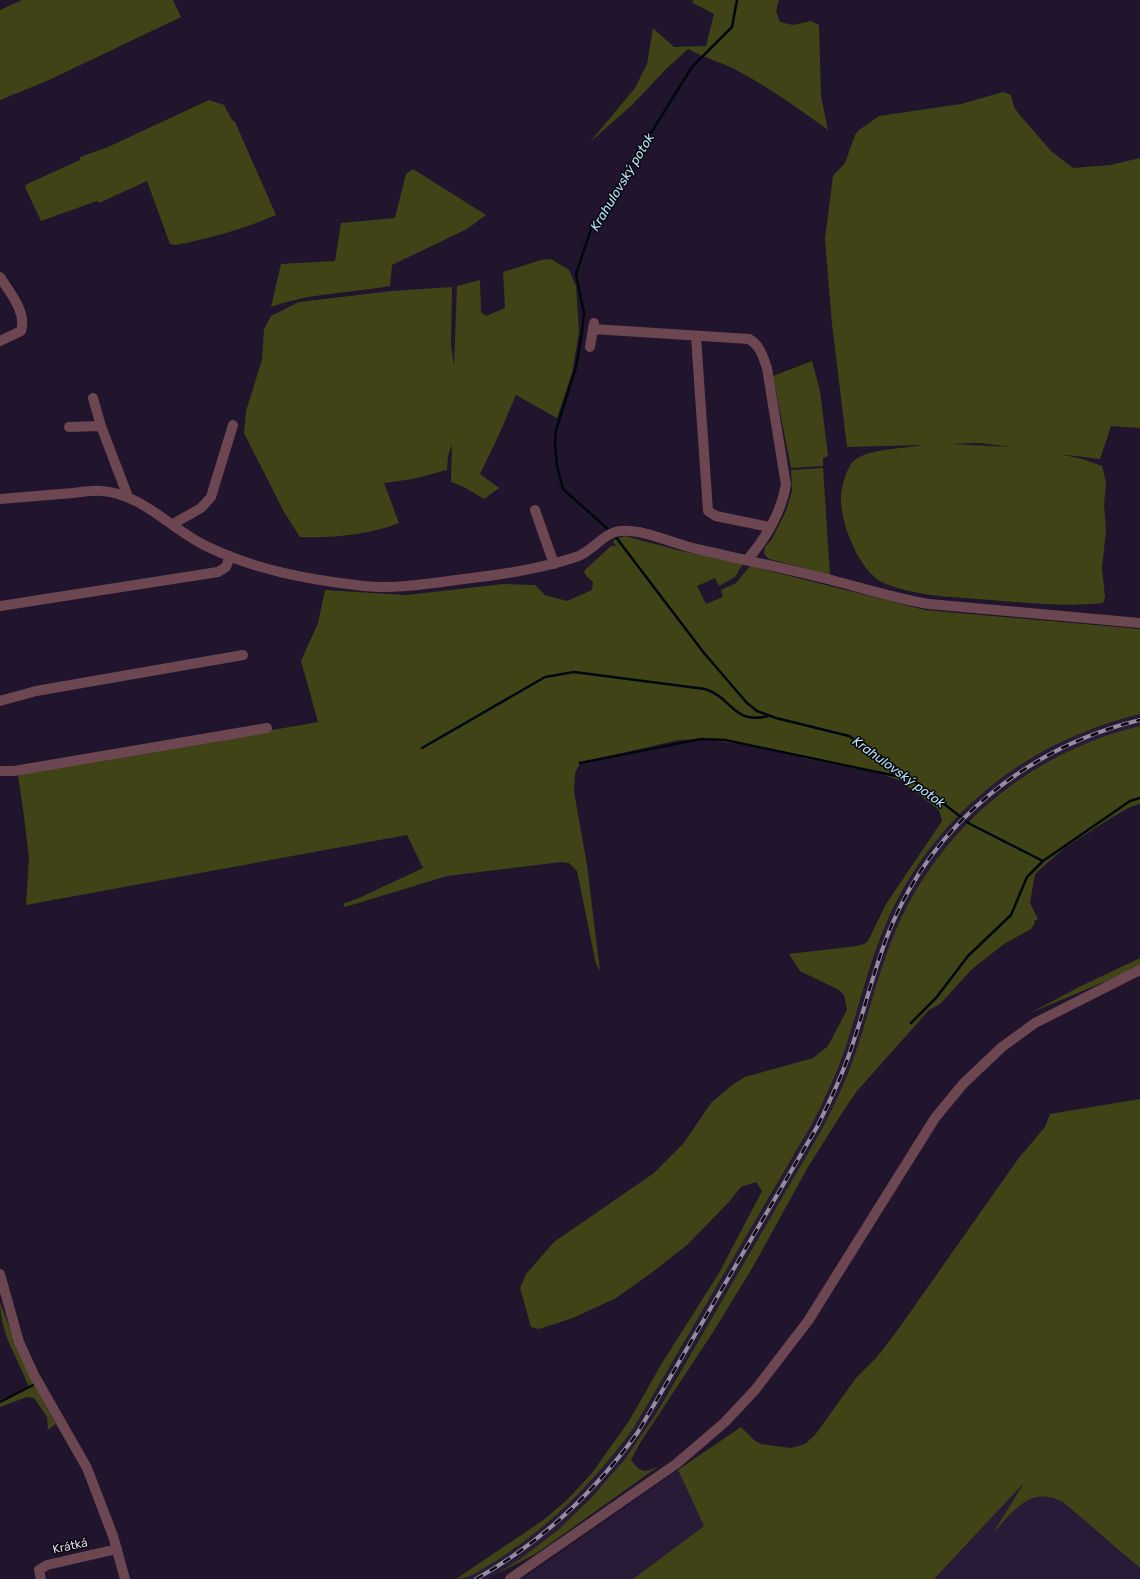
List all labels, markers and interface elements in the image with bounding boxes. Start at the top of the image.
water label: Krahulovský potok [587,130,657,233]
water label: Krahulovský potok [850,733,949,811]
street label: Krátká [51,1535,89,1557]

